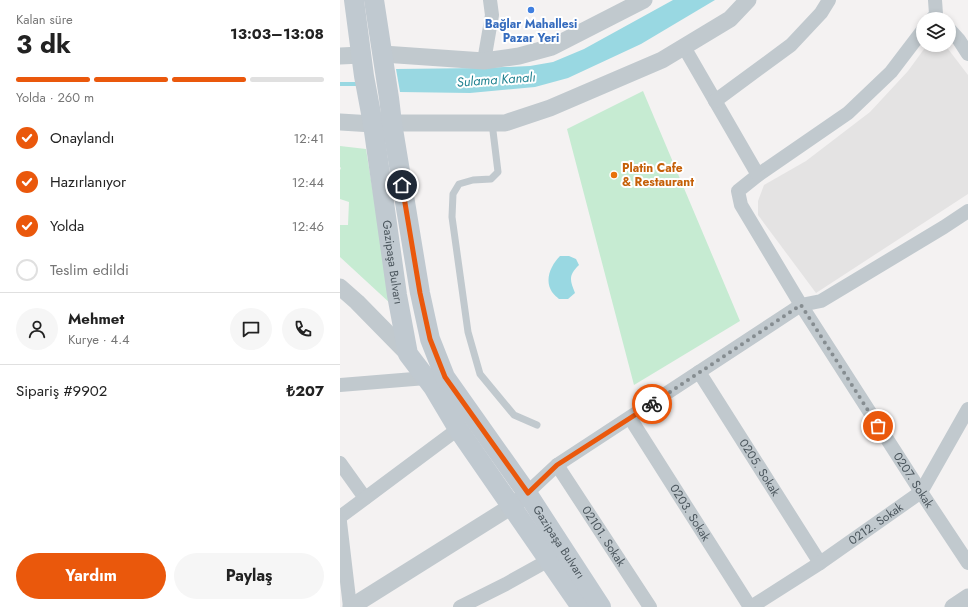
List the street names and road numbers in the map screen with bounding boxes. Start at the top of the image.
street label: Gazipaşa Bulvarı [378,219,408,306]
street label: 0205. Sokak [735,435,785,500]
street label: 0207. Sokak [889,449,938,512]
street label: 0203. Sokak [665,481,715,545]
street label: 0212. Sokak [845,498,907,549]
street label: Gazipaşa Bulvarı [528,502,589,582]
street label: 02101. Sokak [577,502,630,570]

